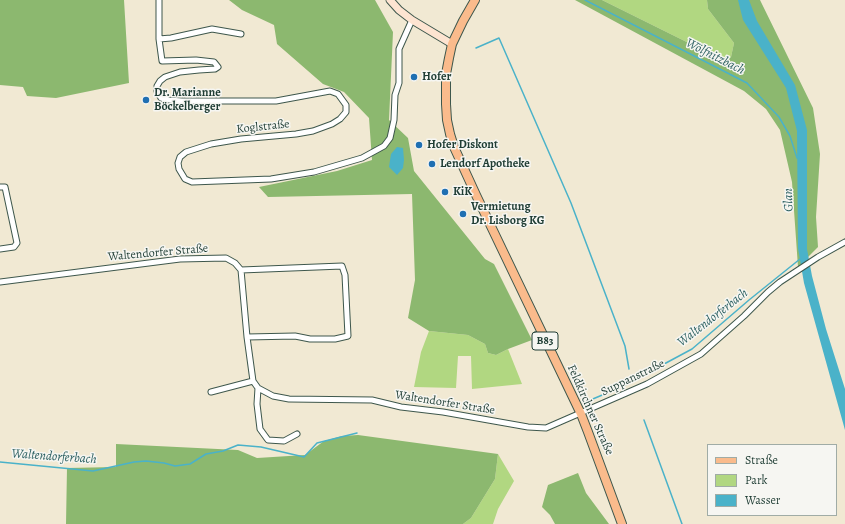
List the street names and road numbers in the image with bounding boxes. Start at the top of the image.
street label: Koglstraße [236,117,290,137]
street label: Waltendorfer Straße [107,241,209,265]
road number: B83 [532,332,558,350]
street label: Suppanstraße [599,356,667,400]
street label: Feldkirchner Straße [564,363,616,457]
street label: Waltendorfer Straße [394,388,496,418]

